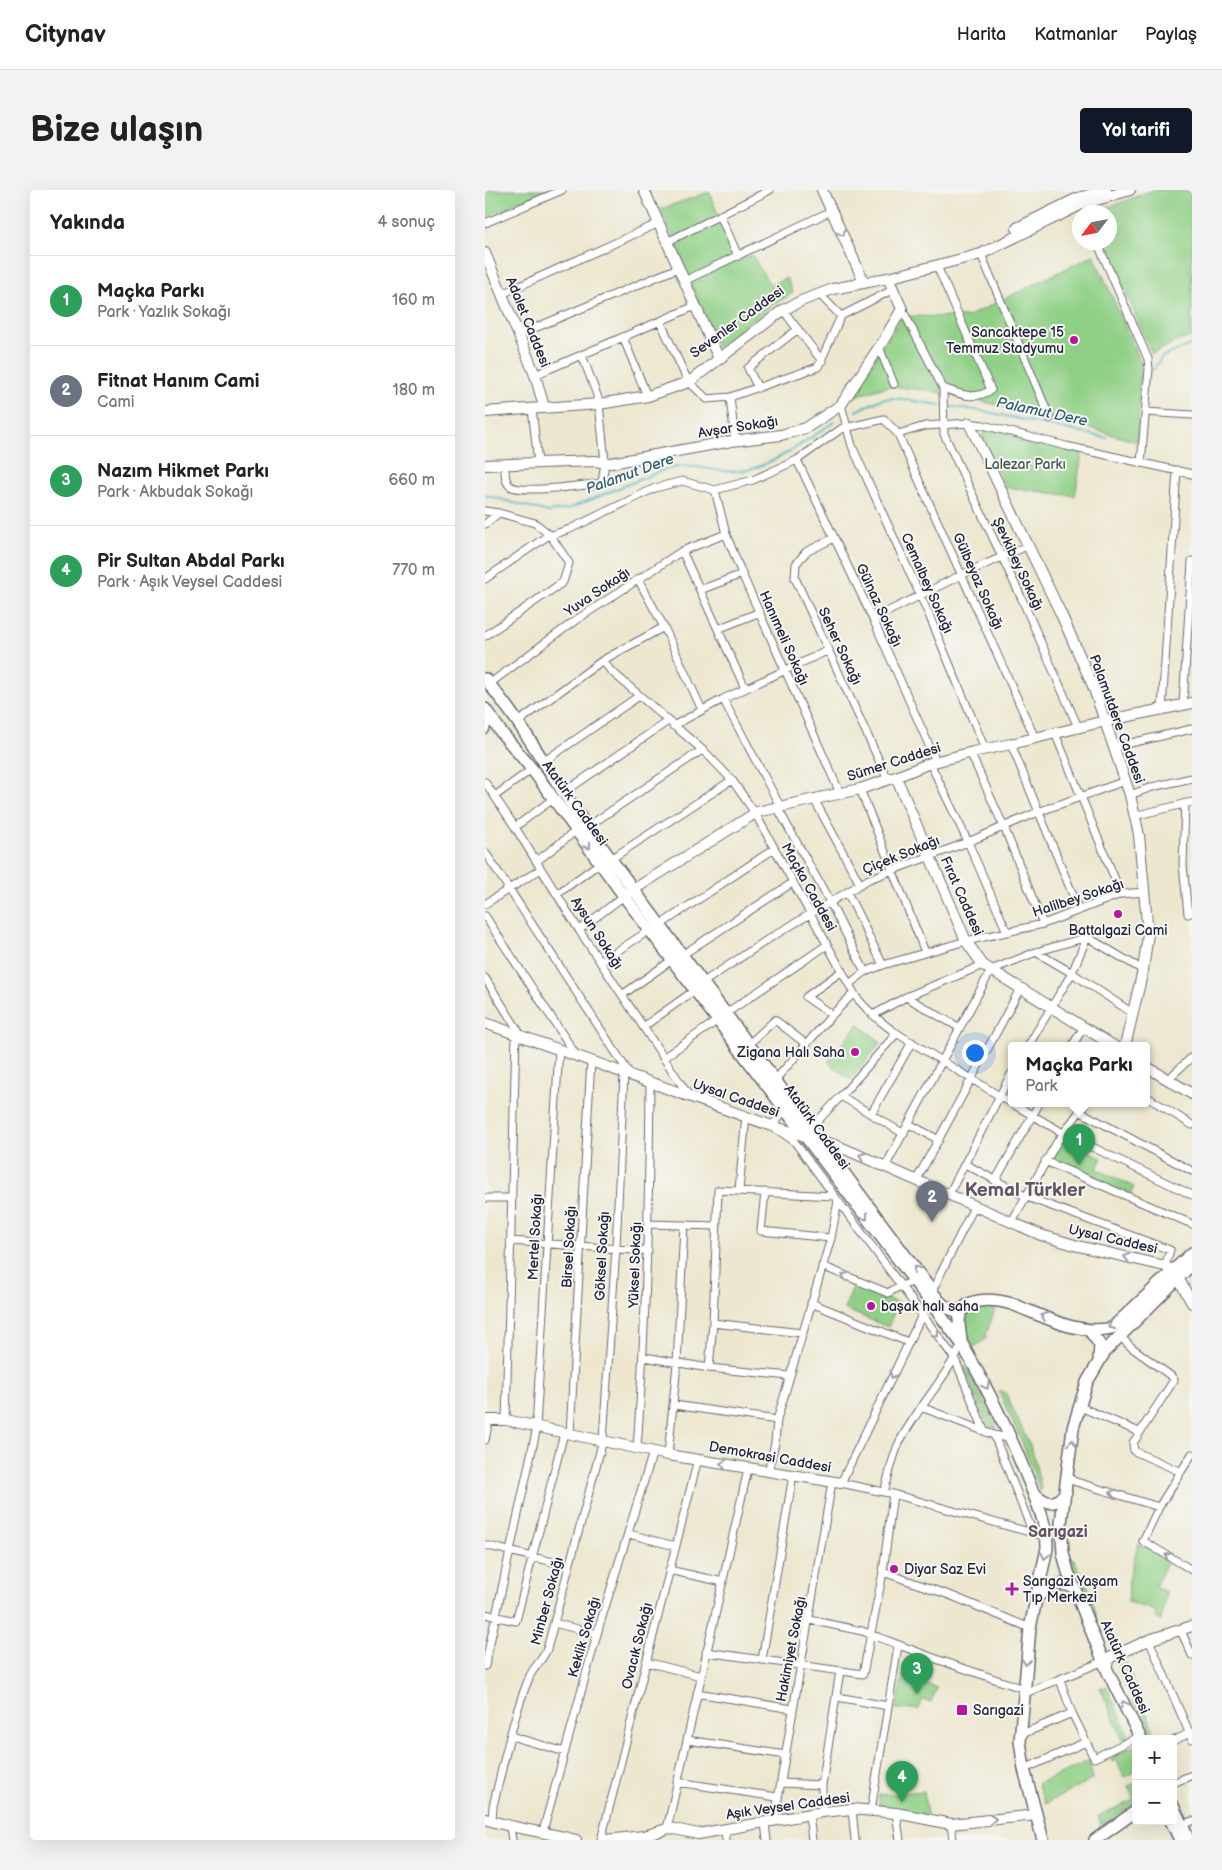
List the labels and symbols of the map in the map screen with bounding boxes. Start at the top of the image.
north arrow [1072,205,1117,250]
one-way arrow [836,228,846,237]
street label: Adalet Caddesi [502,274,554,370]
street label: Sevenler Caddesi [687,282,787,362]
place label: Sancaktepe 15 Temmuz Stadyumu [946,324,1064,357]
marker: Sancaktepe 15 Temmuz Stadyumu [1068,334,1080,346]
water label: Palamut Dere [995,393,1090,431]
street label: Avşar Sokağı [697,412,779,442]
water label: Palamut Dere [583,449,677,499]
park label: Lalezar Parkı [984,456,1066,473]
street label: Şevkibey Sokağı [989,515,1047,613]
street label: Cemalbey Sokağı [897,530,957,636]
street label: Gülbeyaz Sokağı [949,530,1007,632]
street label: Gülnaz Sokağı [852,561,906,649]
street label: Yuva Sokağı [560,564,633,621]
street label: Hanımeli Sokağı [756,588,812,688]
street label: Seher Sokağı [815,604,865,688]
street label: Palamutdere Caddesi [1086,652,1148,786]
street label: Sümer Caddesi [845,739,943,785]
street label: Atatürk Caddesi [539,757,611,849]
street label: Çiçek Sokağı [860,832,942,878]
one-way arrow [582,840,591,850]
street label: Maçka Caddesi [778,840,840,934]
street label: Fırat Caddesi [937,854,987,938]
street label: Halilbey Sokağı [1030,875,1126,921]
street label: Aysun Sokağı [567,894,627,972]
marker: Battalgazi Cami [1112,908,1124,920]
place label: Battalgazi Cami [1068,922,1168,939]
your location [962,1040,988,1066]
place label: Zigana Halı Saha [736,1044,845,1061]
marker: Zigana Halı Saha [849,1046,861,1058]
street label: Uysal Caddesi [690,1075,782,1121]
street label: Atatürk Caddesi [781,1081,853,1173]
pin: 1 [1063,1124,1095,1165]
one-way arrow [858,1152,867,1163]
district label: Kemal Türkler [965,1179,1086,1202]
pin: 2 [916,1181,948,1222]
street label: Mertel Sokağı [524,1193,546,1281]
street label: Birsel Sokağı [558,1206,580,1288]
street label: Göksel Sokağı [591,1211,613,1301]
one-way arrow [859,1211,868,1221]
street label: Uysal Caddesi [1067,1221,1159,1257]
street label: Yüksel Sokağı [625,1222,645,1309]
one-way arrow [1123,1252,1132,1263]
one-way arrow [913,1266,921,1275]
one-way arrow [841,1272,850,1282]
place label: başak halı saha [881,1298,979,1315]
marker: başak halı saha [865,1300,877,1312]
one-way arrow [1040,1312,1049,1323]
one-way arrow [1107,1320,1116,1331]
one-way arrow [930,1328,939,1338]
one-way arrow [889,1370,900,1379]
one-way arrow [980,1381,990,1390]
street label: Demokrasi Caddesi [708,1438,832,1476]
one-way arrow [1066,1439,1077,1447]
one-way arrow [719,1459,728,1469]
one-way arrow [1109,1489,1117,1499]
district label: Sarıgazi [1028,1523,1088,1542]
one-way arrow [1041,1551,1051,1560]
one-way arrow [1164,1552,1173,1562]
street label: Minber Sokağı [527,1555,567,1647]
place label: Diyar Saz Evi [904,1561,986,1578]
marker: Diyar Saz Evi [888,1563,900,1575]
place label: Sarıgazi Yaşam Tıp Merkezi [1023,1573,1118,1606]
marker: Sarıgazi Yaşam Tıp Merkezi [1005,1582,1019,1596]
street label: Keklik Sokağı [564,1595,604,1679]
street label: Hakimiyet Sokağı [772,1595,810,1703]
street label: Ovacık Sokağı [618,1601,656,1691]
street label: Atatürk Caddesi [1097,1618,1153,1716]
pin: 3 [901,1653,933,1694]
one-way arrow [1021,1659,1032,1667]
one-way arrow [1120,1700,1130,1709]
place label: Sarıgazi [973,1702,1024,1719]
marker: Sarıgazi [955,1703,969,1717]
pin: 4 [886,1761,918,1802]
street label: Aşık Veysel Caddesi [725,1789,851,1823]
one-way arrow [990,1814,998,1825]

